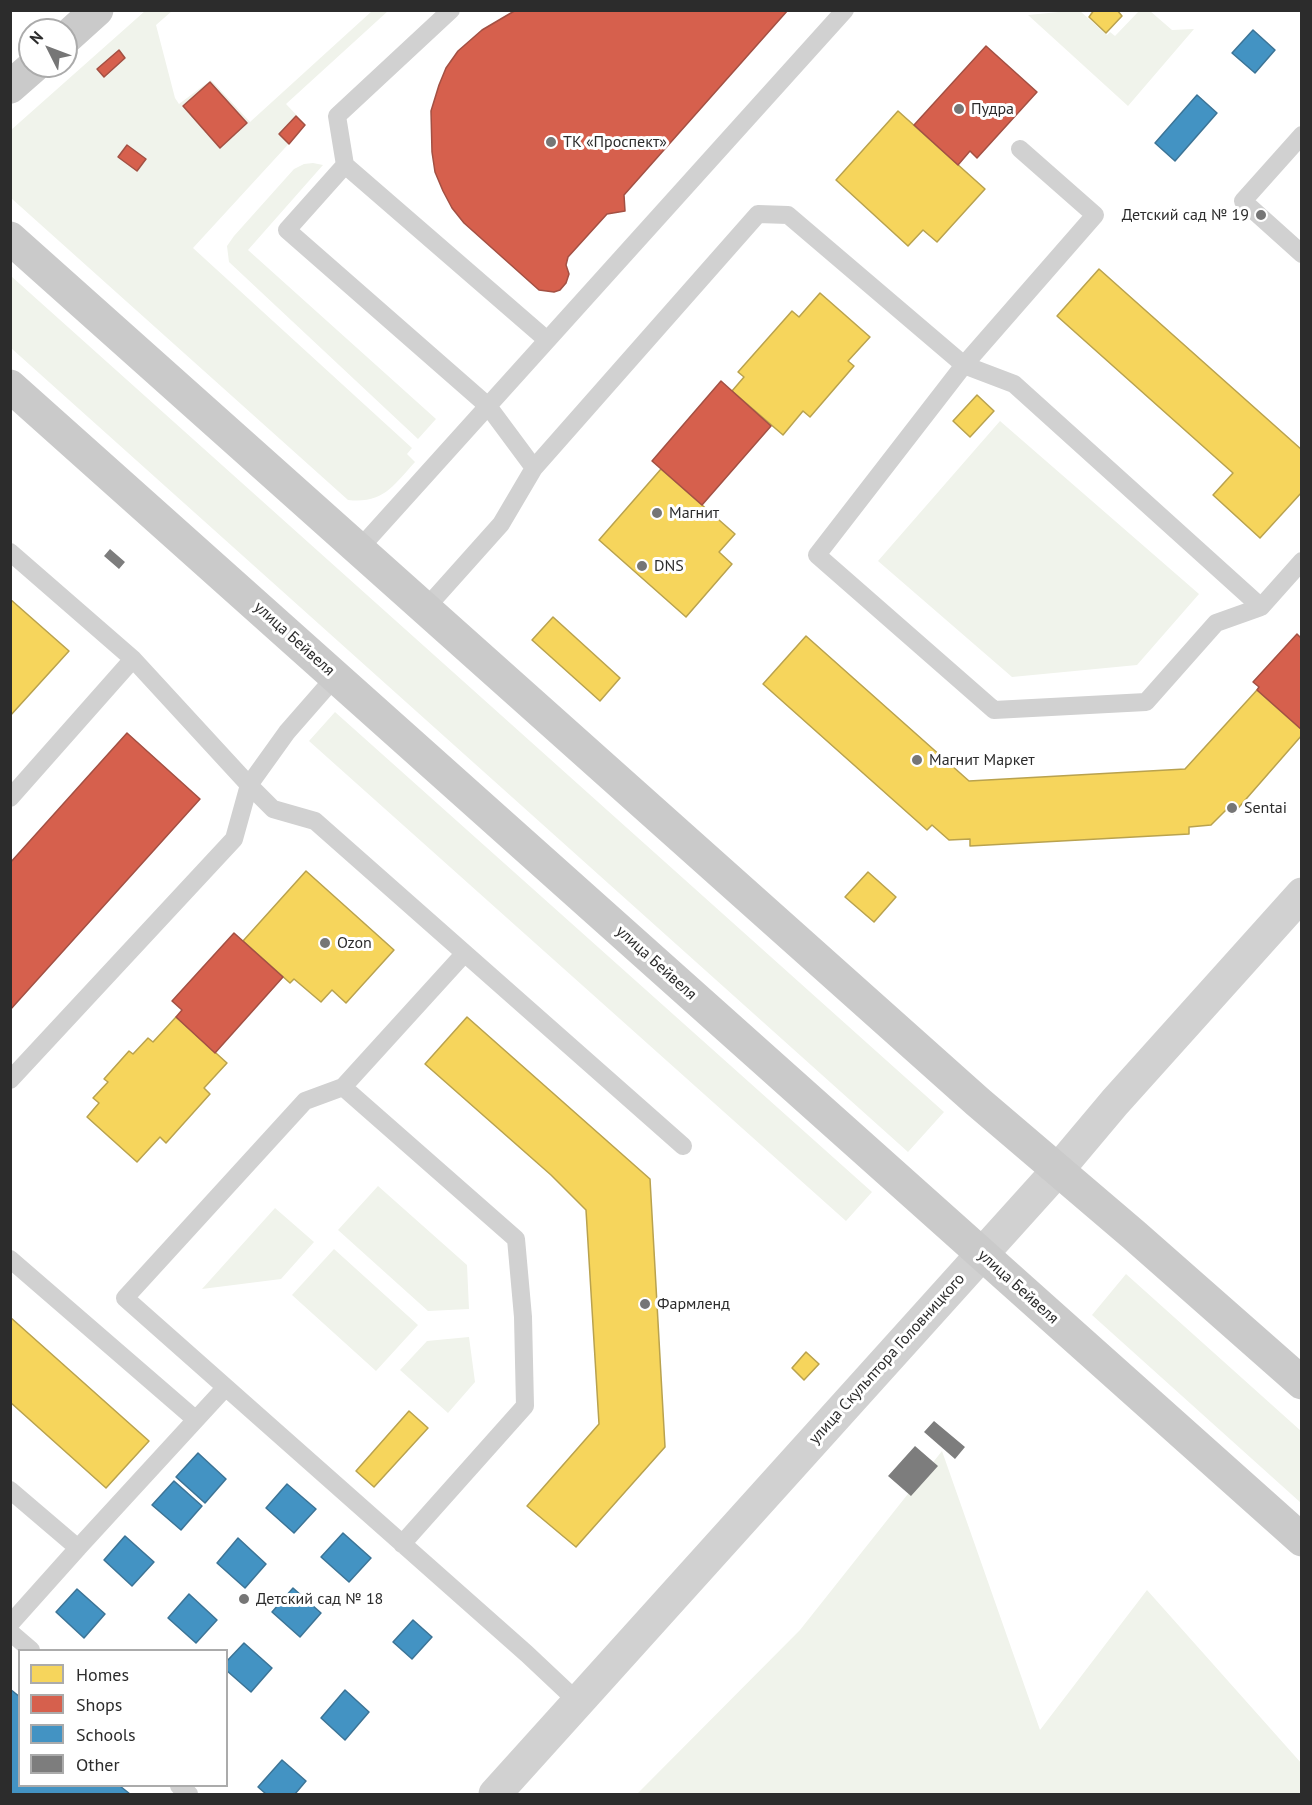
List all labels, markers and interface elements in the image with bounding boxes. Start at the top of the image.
north arrow [18,18,78,78]
text: N [25,27,47,48]
place label: Пудра [971,99,1014,119]
marker: Пудра [952,102,966,116]
place label: ТК «Проспект» [563,132,667,152]
marker: ТК «Проспект» [544,135,558,149]
place label: Детский сад № 19 [1122,205,1249,225]
marker: Детский сад № 19 [1254,208,1268,222]
place label: Магнит [669,503,719,523]
marker: Магнит [650,506,664,520]
place label: DNS [654,556,684,576]
marker: DNS [635,559,649,573]
street label: улица Бейвеля [250,598,338,680]
place label: Магнит Маркет [929,750,1035,770]
marker: Магнит Маркет [910,753,924,767]
place label: Sentai [1244,798,1287,818]
marker: Sentai [1225,801,1239,815]
street label: улица Бейвеля [612,922,700,1004]
place label: Ozon [337,933,372,953]
marker: Ozon [318,936,332,950]
street label: улица Бейвеля [974,1246,1062,1328]
street label: улица Скульптора Головницкого [805,1270,969,1448]
place label: Фармленд [657,1294,730,1314]
marker: Фармленд [638,1297,652,1311]
place label: Детский сад № 18 [256,1589,383,1609]
marker: Детский сад № 18 [237,1592,251,1606]
legend [18,1649,228,1787]
text: Homes [76,1663,129,1686]
text: Shops [76,1693,122,1716]
text: Schools [76,1723,136,1746]
text: Other [76,1753,120,1776]

